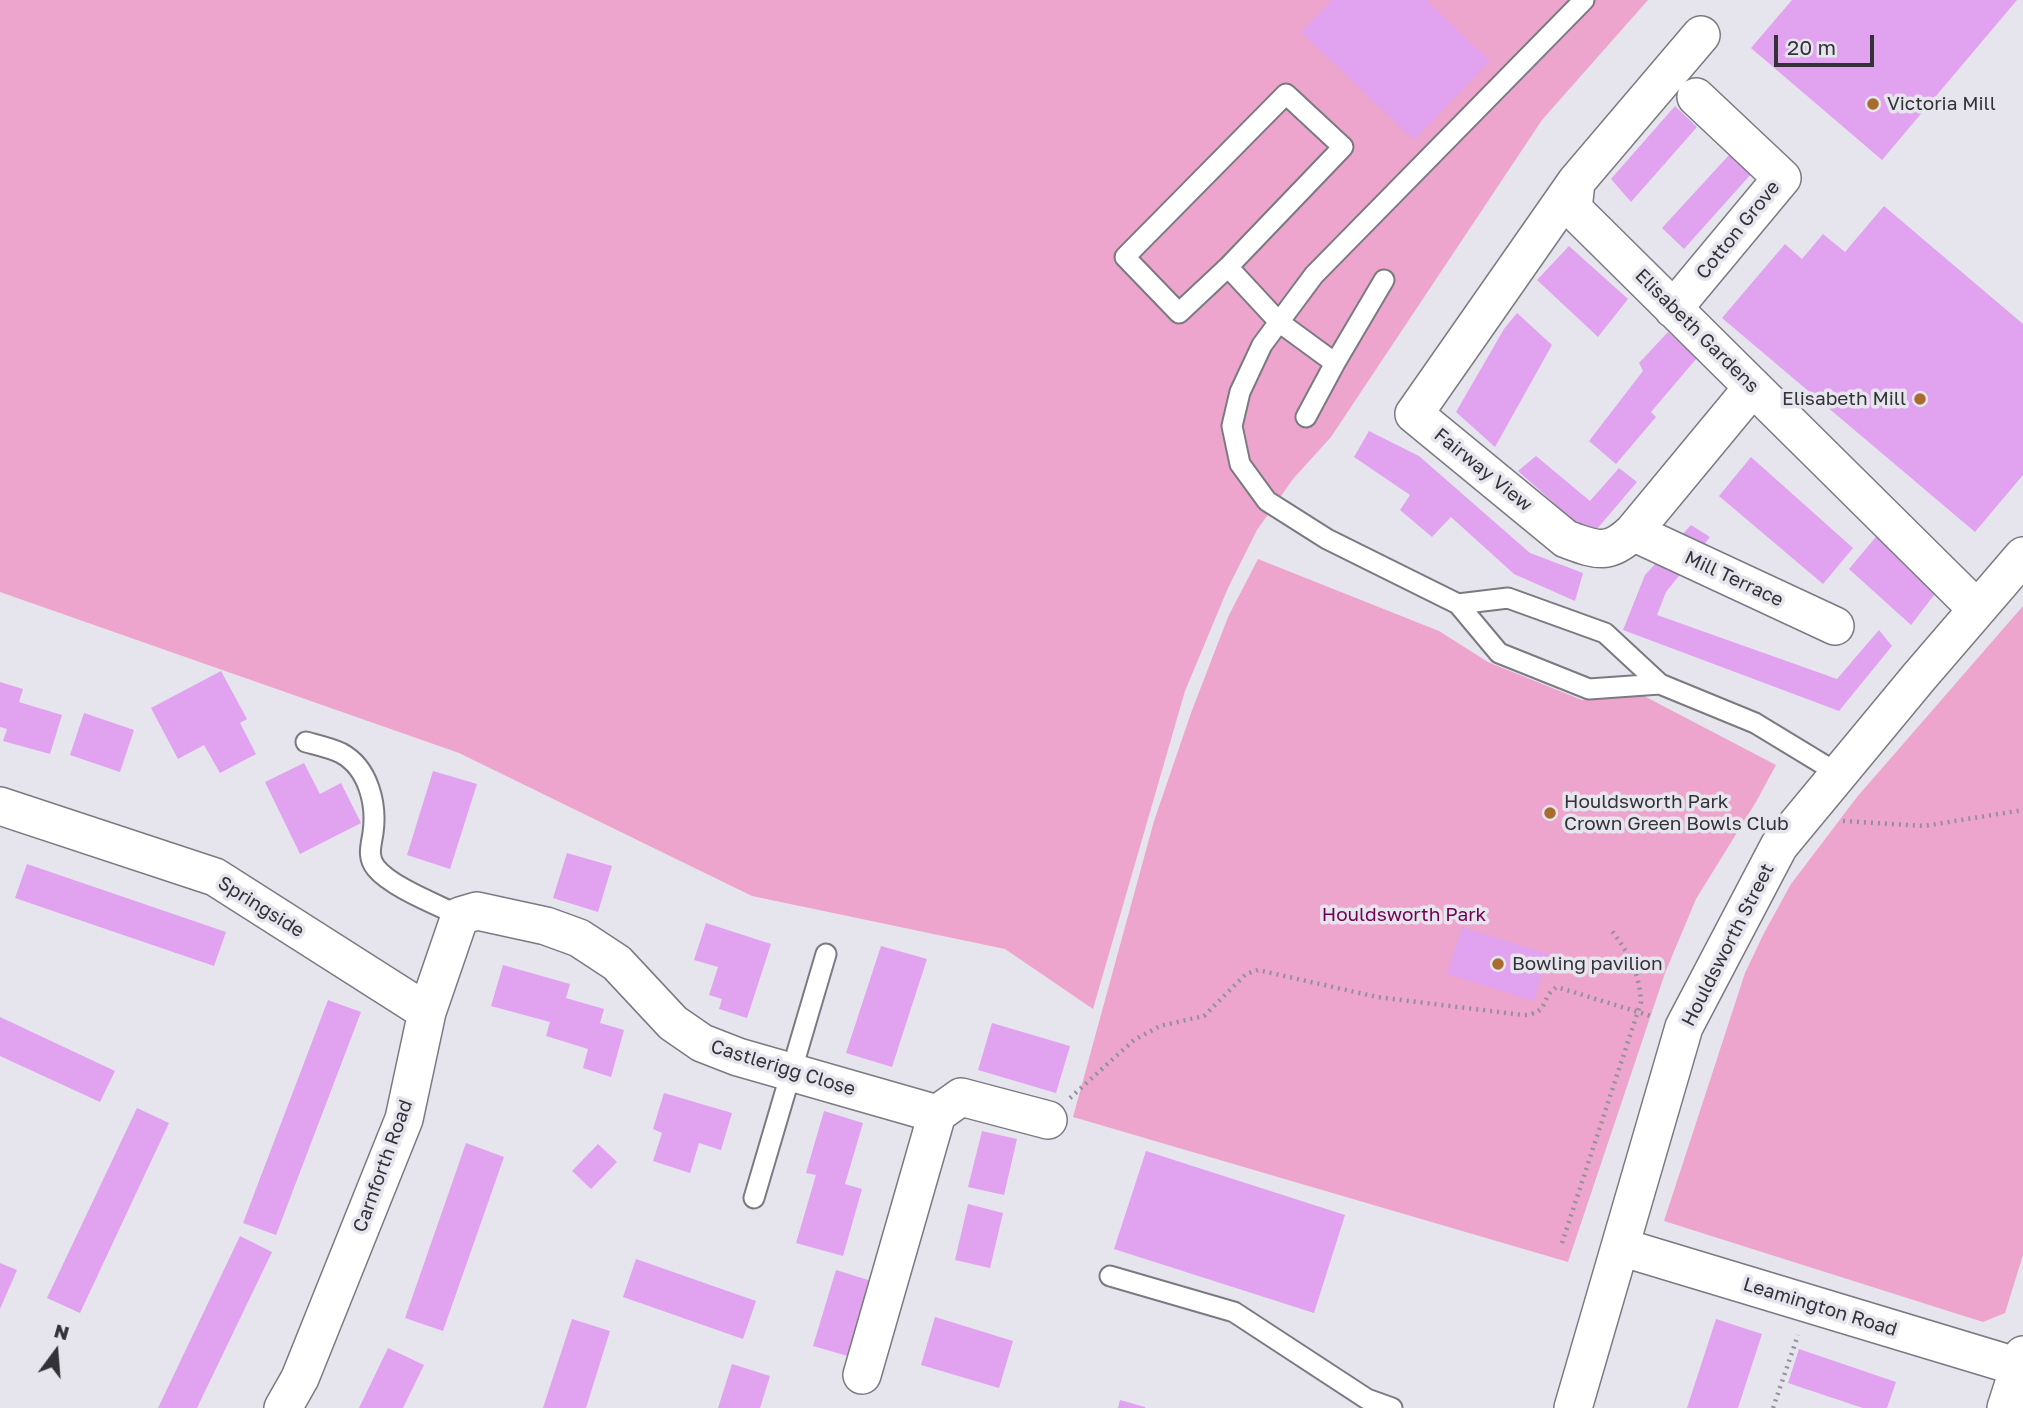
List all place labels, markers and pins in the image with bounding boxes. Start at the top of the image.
place label: Victoria Mill [1887,93,1996,115]
marker: Victoria Mill [1865,96,1881,112]
place label: Elisabeth Mill [1782,388,1906,410]
marker: Elisabeth Mill [1912,391,1928,407]
place label: Houldsworth Park Crown Green Bowls Club [1564,791,1789,835]
marker: Houldsworth Park Crown Green Bowls Club [1542,805,1558,821]
place label: Bowling pavilion [1512,953,1663,975]
marker: Bowling pavilion [1490,956,1506,972]

